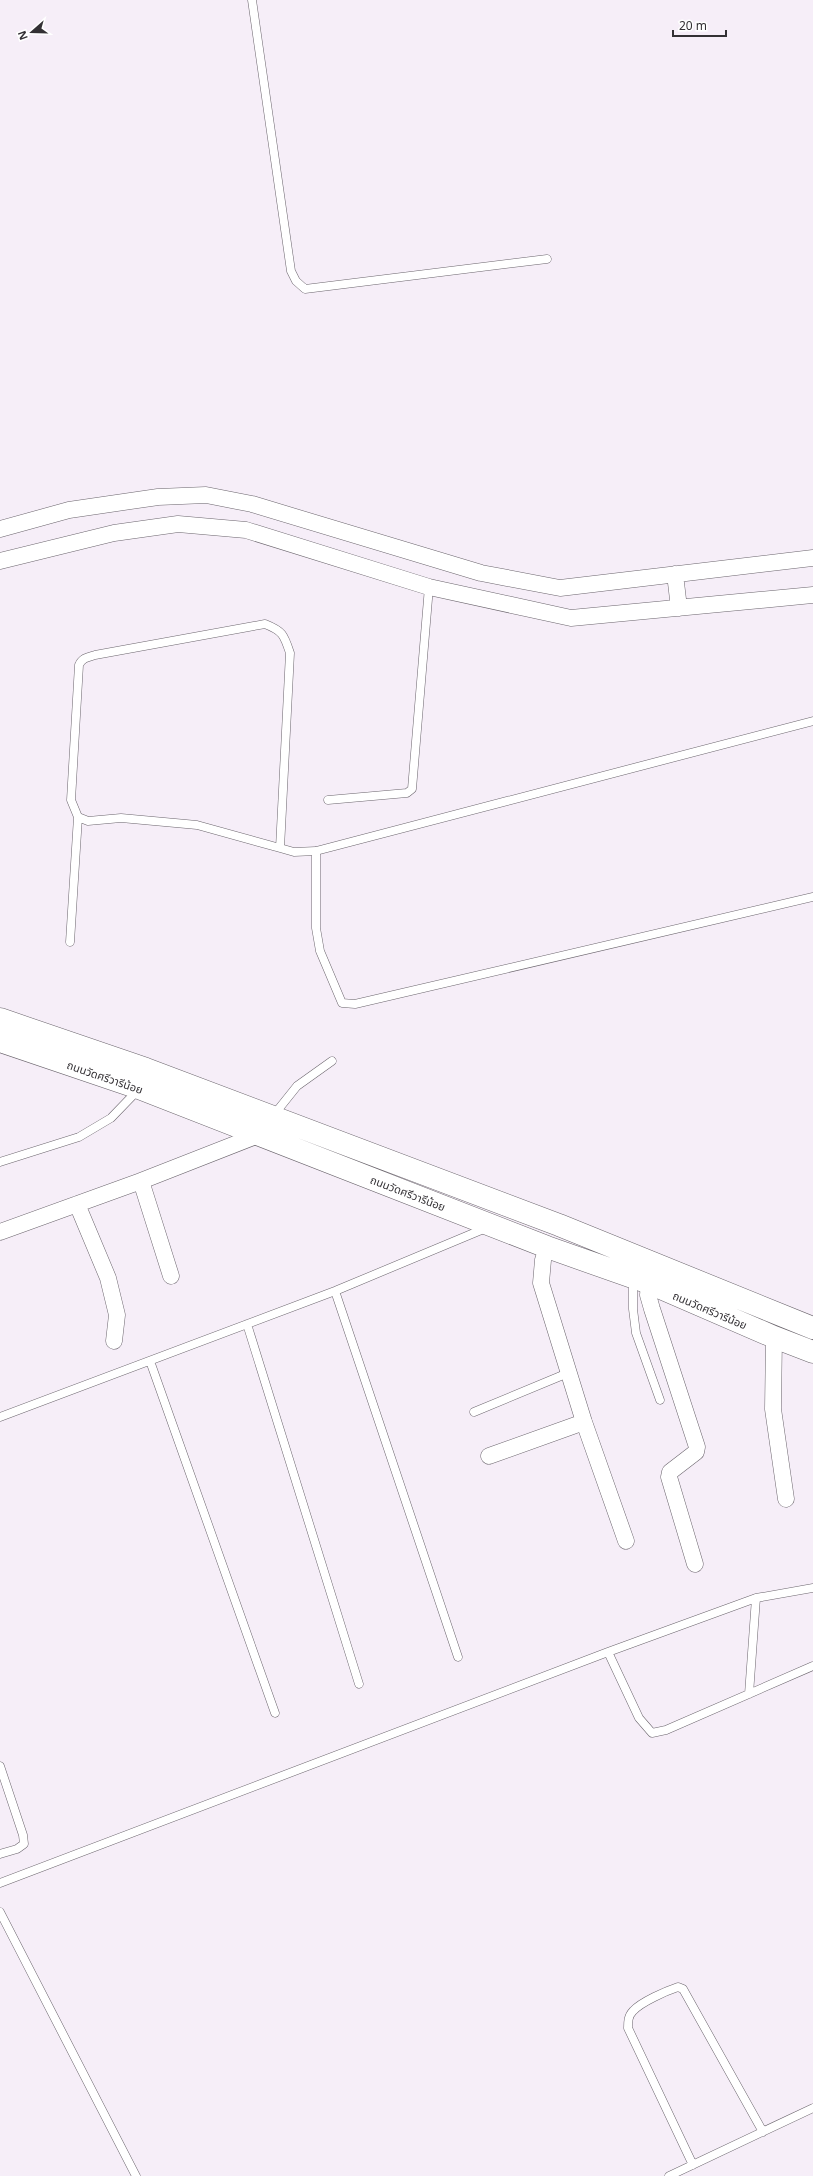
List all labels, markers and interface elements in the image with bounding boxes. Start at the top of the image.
north arrow [12,12,52,52]
scale bar [673,12,726,38]
text: 20 m [679,17,707,34]
text: N [14,29,31,42]
street label: ถนนวัดศรีวารีน้อย [65,1057,145,1097]
street label: ถนนวัดศรีวารีน้อย [368,1172,448,1214]
street label: ถนนวัดศรีวารีน้อย [671,1288,749,1332]

